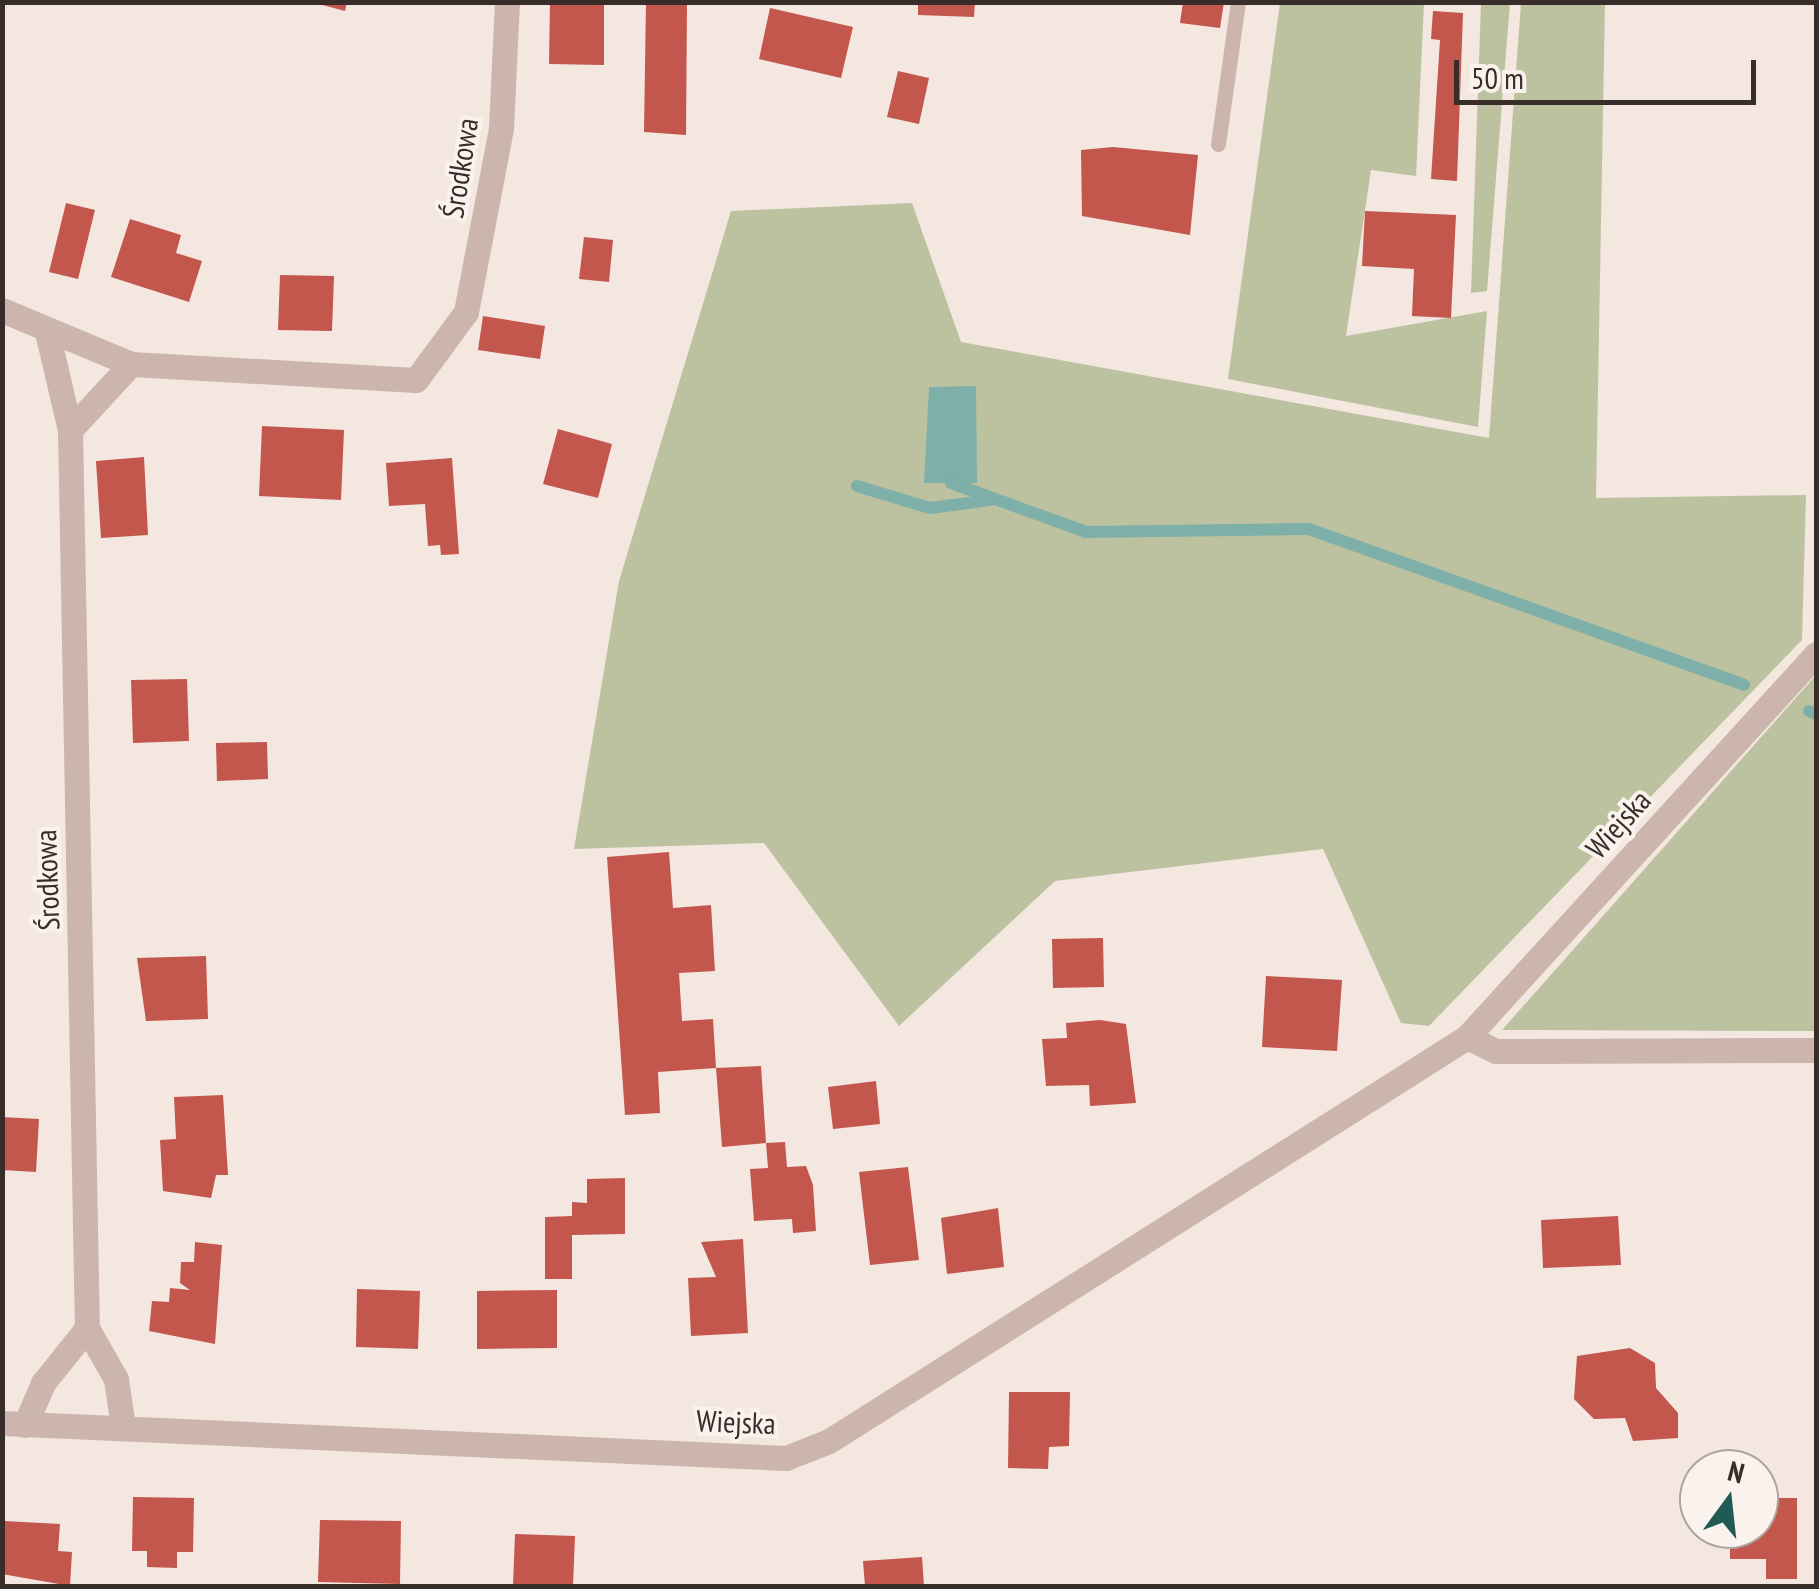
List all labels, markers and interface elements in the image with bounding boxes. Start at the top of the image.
scale bar [1459,40,1762,102]
text: 50 m [1471,58,1524,97]
street label: Środkowa [434,115,486,221]
street label: Wiejska [1578,782,1658,866]
street label: Środkowa [27,829,67,931]
street label: Wiejska [696,1403,776,1441]
north arrow [1679,1449,1779,1549]
text: N [1724,1452,1748,1491]

